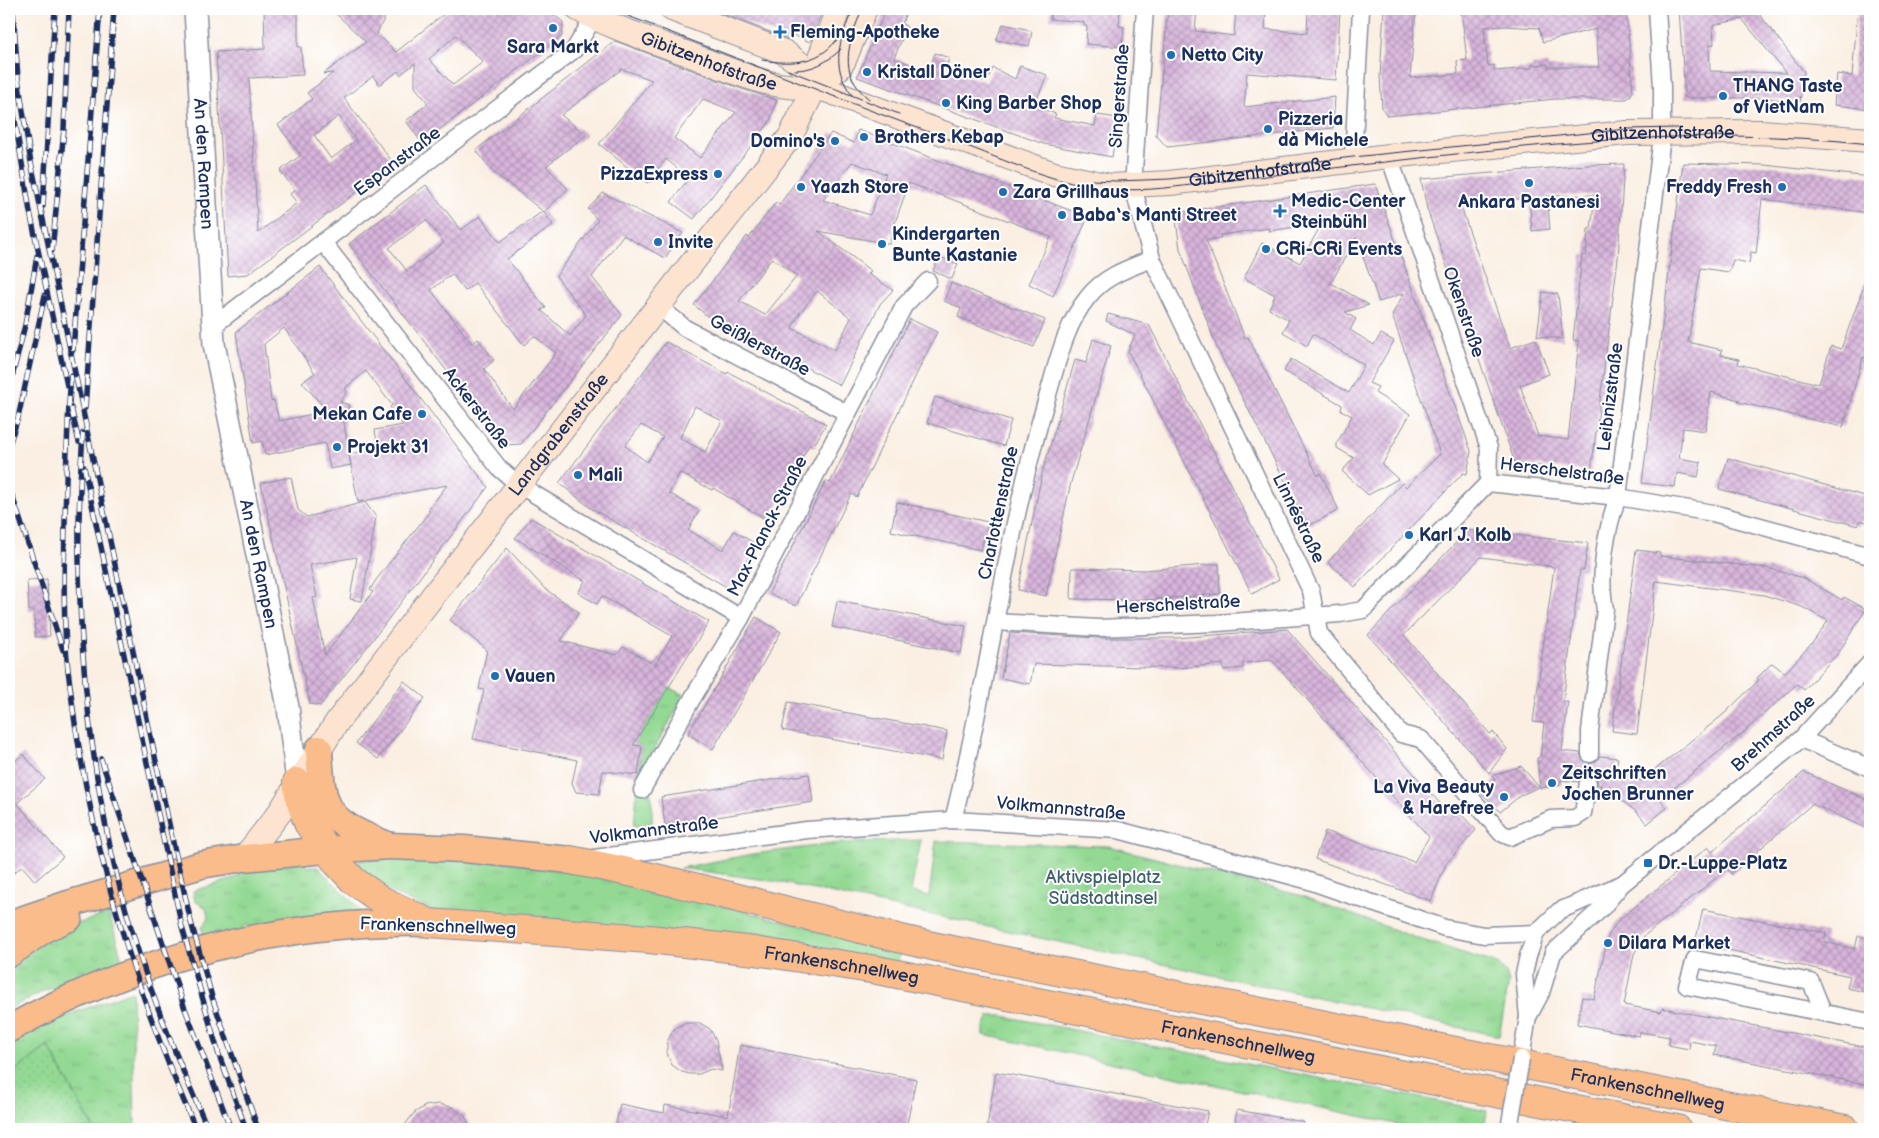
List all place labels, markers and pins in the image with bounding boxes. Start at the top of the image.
marker: Sara Markt [547,22,559,34]
place label: Fleming-Apotheke [790,22,940,43]
marker: Fleming-Apotheke [774,26,786,38]
place label: Sara Markt [507,37,599,58]
place label: Netto City [1181,45,1264,66]
marker: Netto City [1165,49,1177,61]
place label: Kristall Döner [877,62,991,83]
marker: Kristall Döner [861,66,873,78]
place label: THANG Taste of VietNam [1733,76,1843,118]
marker: THANG Taste of VietNam [1717,90,1729,102]
place label: King Barber Shop [956,93,1102,114]
marker: King Barber Shop [940,97,952,109]
place label: Pizzeria dà Michele [1278,109,1369,151]
marker: Pizzeria dà Michele [1262,123,1274,135]
place label: Brothers Kebap [874,127,1004,148]
place label: Domino's [750,131,825,152]
marker: Brothers Kebap [858,131,870,143]
marker: Domino's [829,135,841,147]
place label: PizzaExpress [600,164,708,185]
marker: PizzaExpress [712,168,724,180]
place label: Yaazh Store [811,177,909,198]
marker: Ankara Pastanesi [1523,177,1535,189]
place label: Freddy Fresh [1666,177,1772,198]
marker: Yaazh Store [795,181,807,193]
marker: Freddy Fresh [1776,181,1788,193]
place label: Zara Grillhaus [1013,182,1129,203]
marker: Zara Grillhaus [997,186,1009,198]
place label: Medic-Center Steinbühl [1291,191,1406,233]
place label: Ankara Pastanesi [1457,192,1600,213]
marker: Medic-Center Steinbühl [1273,204,1287,218]
place label: Baba‘s Manti Street [1072,205,1237,226]
marker: Baba‘s Manti Street [1056,209,1068,221]
place label: Kindergarten Bunte Kastanie [892,224,1017,266]
place label: Invite [668,232,713,253]
marker: Invite [652,236,664,248]
marker: Kindergarten Bunte Kastanie [876,238,888,250]
place label: CRi-CRi Events [1276,239,1403,260]
marker: CRi-CRi Events [1260,243,1272,255]
place label: Mekan Cafe [312,404,412,425]
marker: Mekan Cafe [416,408,428,420]
place label: Projekt 31 [347,437,429,458]
marker: Projekt 31 [331,441,343,453]
place label: Mali [588,465,623,486]
marker: Mali [572,469,584,481]
place label: Karl J. Kolb [1419,525,1512,546]
marker: Karl J. Kolb [1403,529,1415,541]
place label: Vauen [505,666,556,687]
marker: Vauen [489,670,501,682]
place label: Zeitschriften Jochen Brunner [1562,763,1695,805]
place label: La Viva Beauty & Harefree [1373,777,1495,819]
marker: Zeitschriften Jochen Brunner [1546,777,1558,789]
marker: La Viva Beauty & Harefree [1498,791,1510,803]
place label: Dr.-Luppe-Platz [1658,853,1787,874]
marker: Dr.-Luppe-Platz [1642,857,1654,869]
place label: Dilara Market [1618,933,1730,954]
marker: Dilara Market [1602,937,1614,949]

